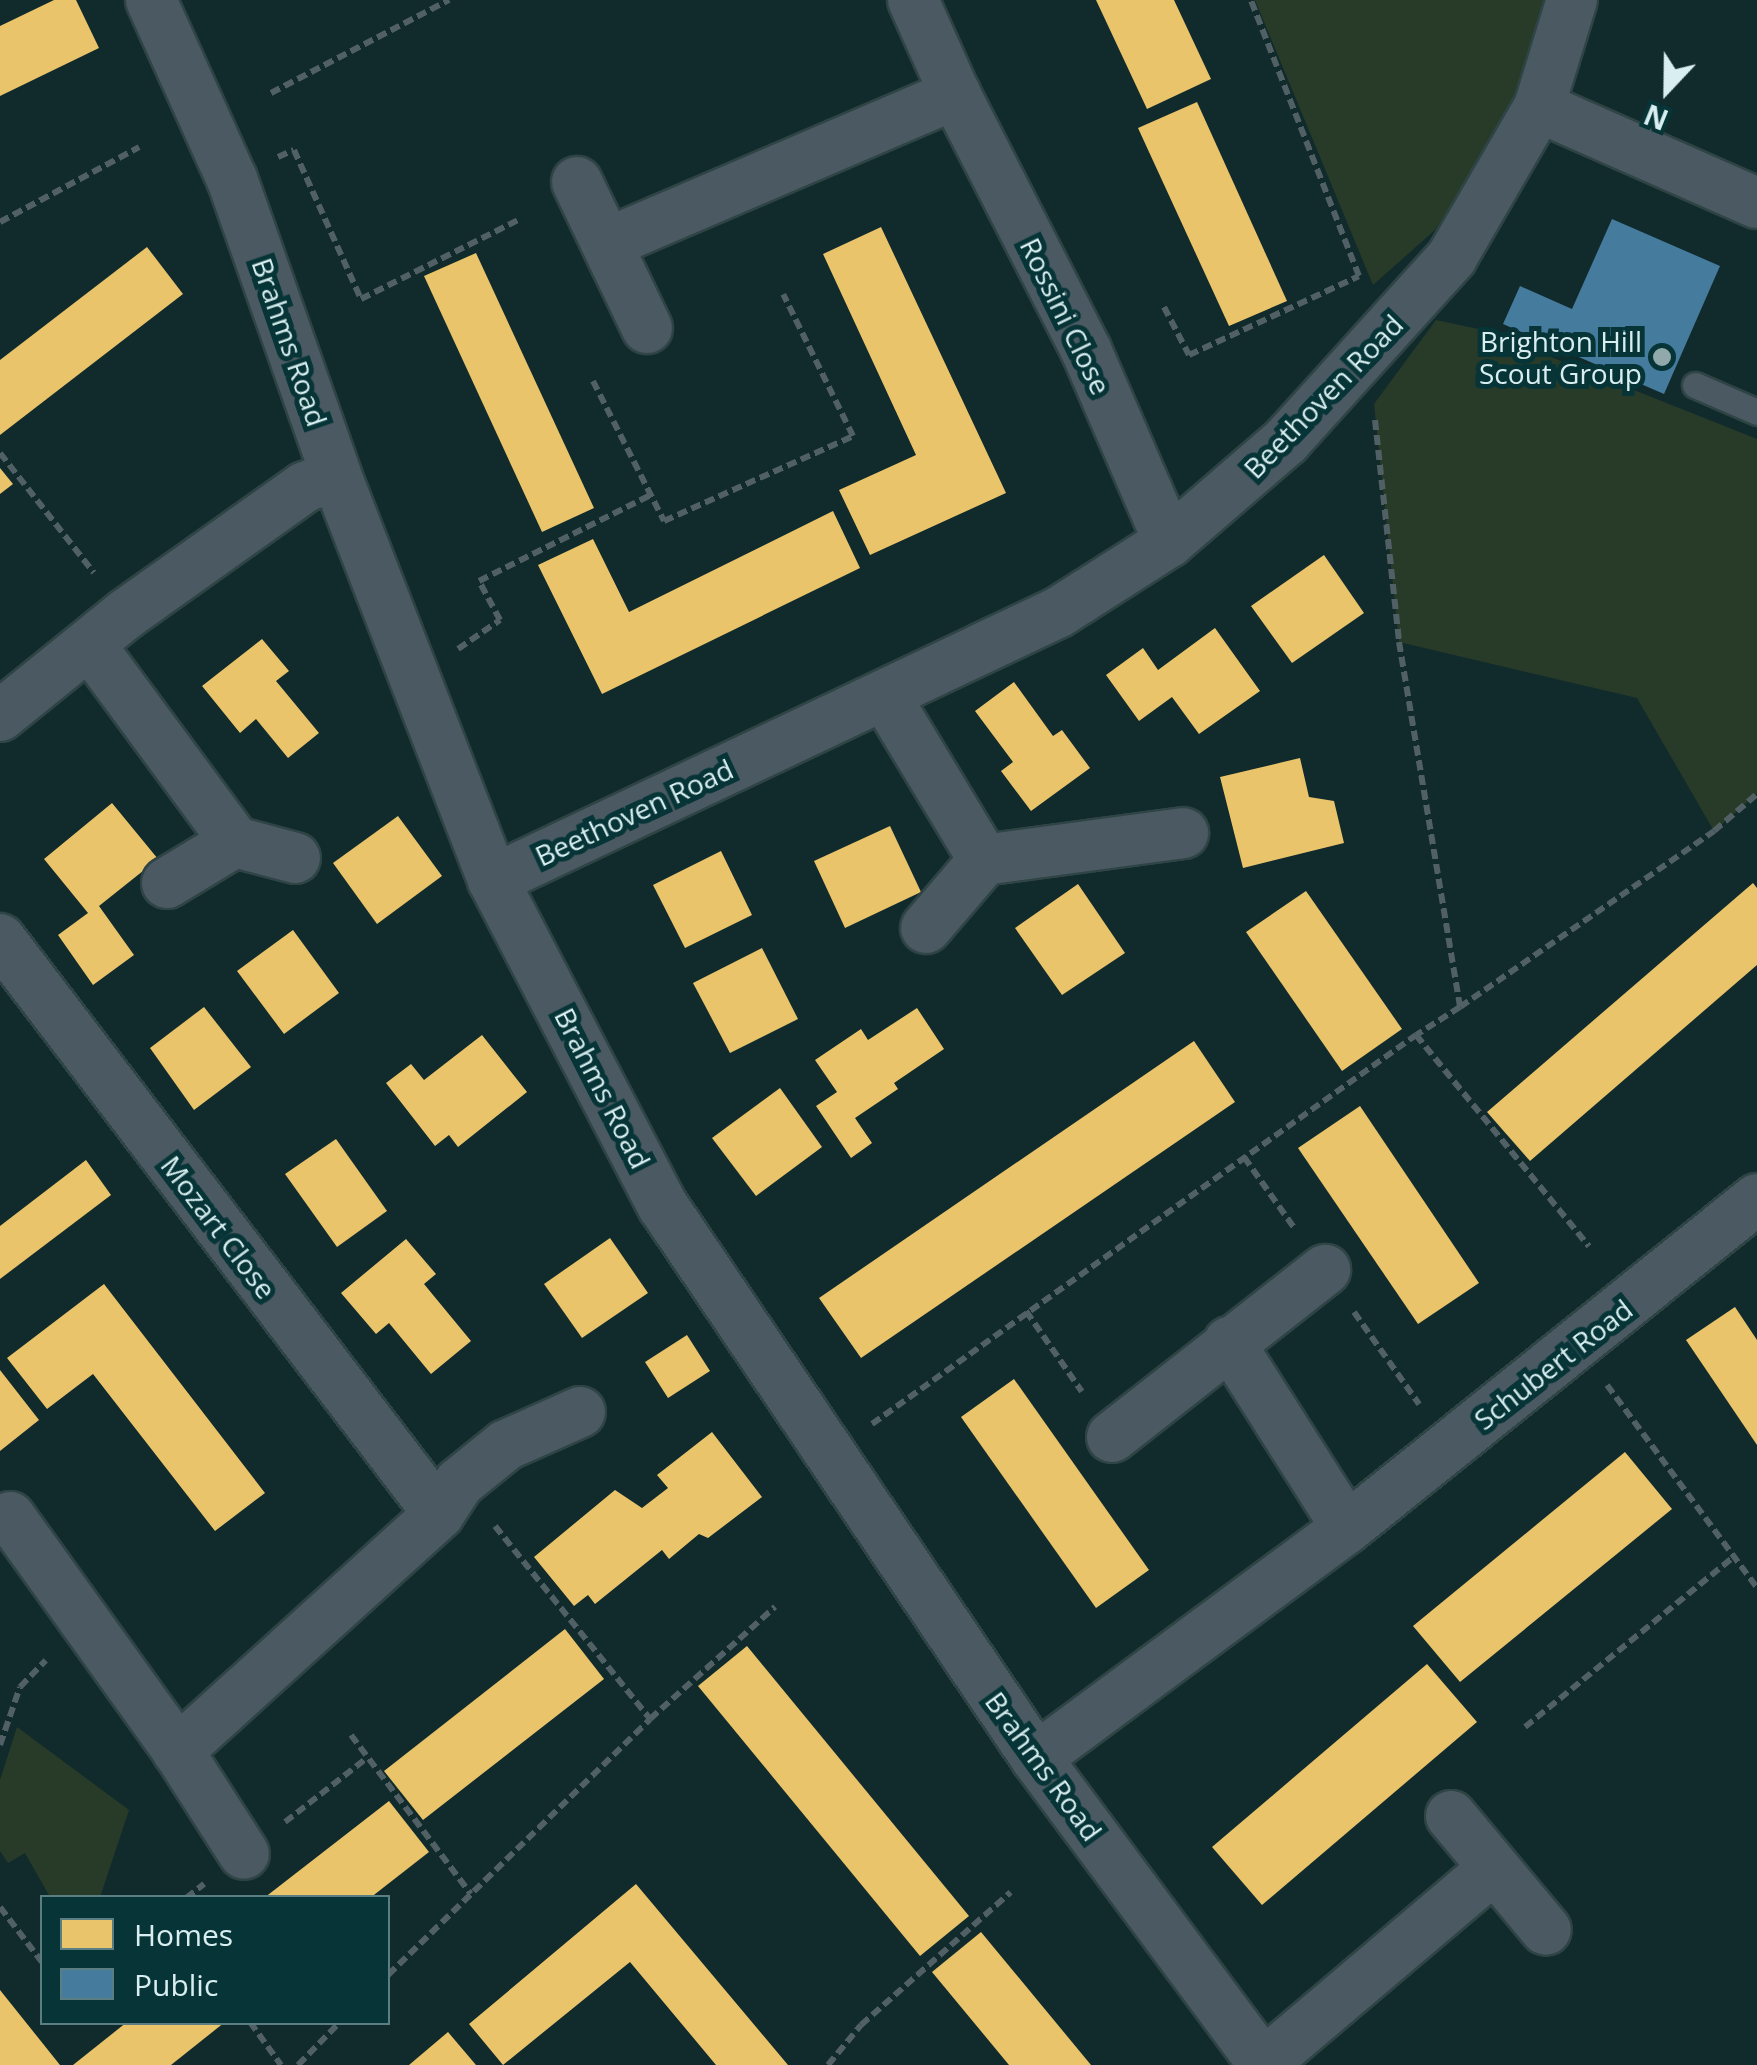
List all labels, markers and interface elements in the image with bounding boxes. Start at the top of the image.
north arrow [1617,40,1717,140]
text: N [1638,96,1673,140]
street label: Rossini Close [1014,232,1118,400]
street label: Brahms Road [246,254,334,430]
street label: Beethoven Road [1236,307,1410,485]
place label: Brighton Hill Scout Group [1479,324,1642,390]
marker: Brighton Hill Scout Group [1651,346,1673,368]
street label: Beethoven Road [530,751,738,873]
street label: Brahms Road [548,1002,658,1174]
street label: Mozart Close [154,1149,284,1305]
street label: Schubert Road [1467,1292,1639,1436]
street label: Brahms Road [979,1685,1109,1847]
legend [40,1895,390,2025]
text: Homes [134,1914,233,1955]
text: Public [134,1964,218,2005]

